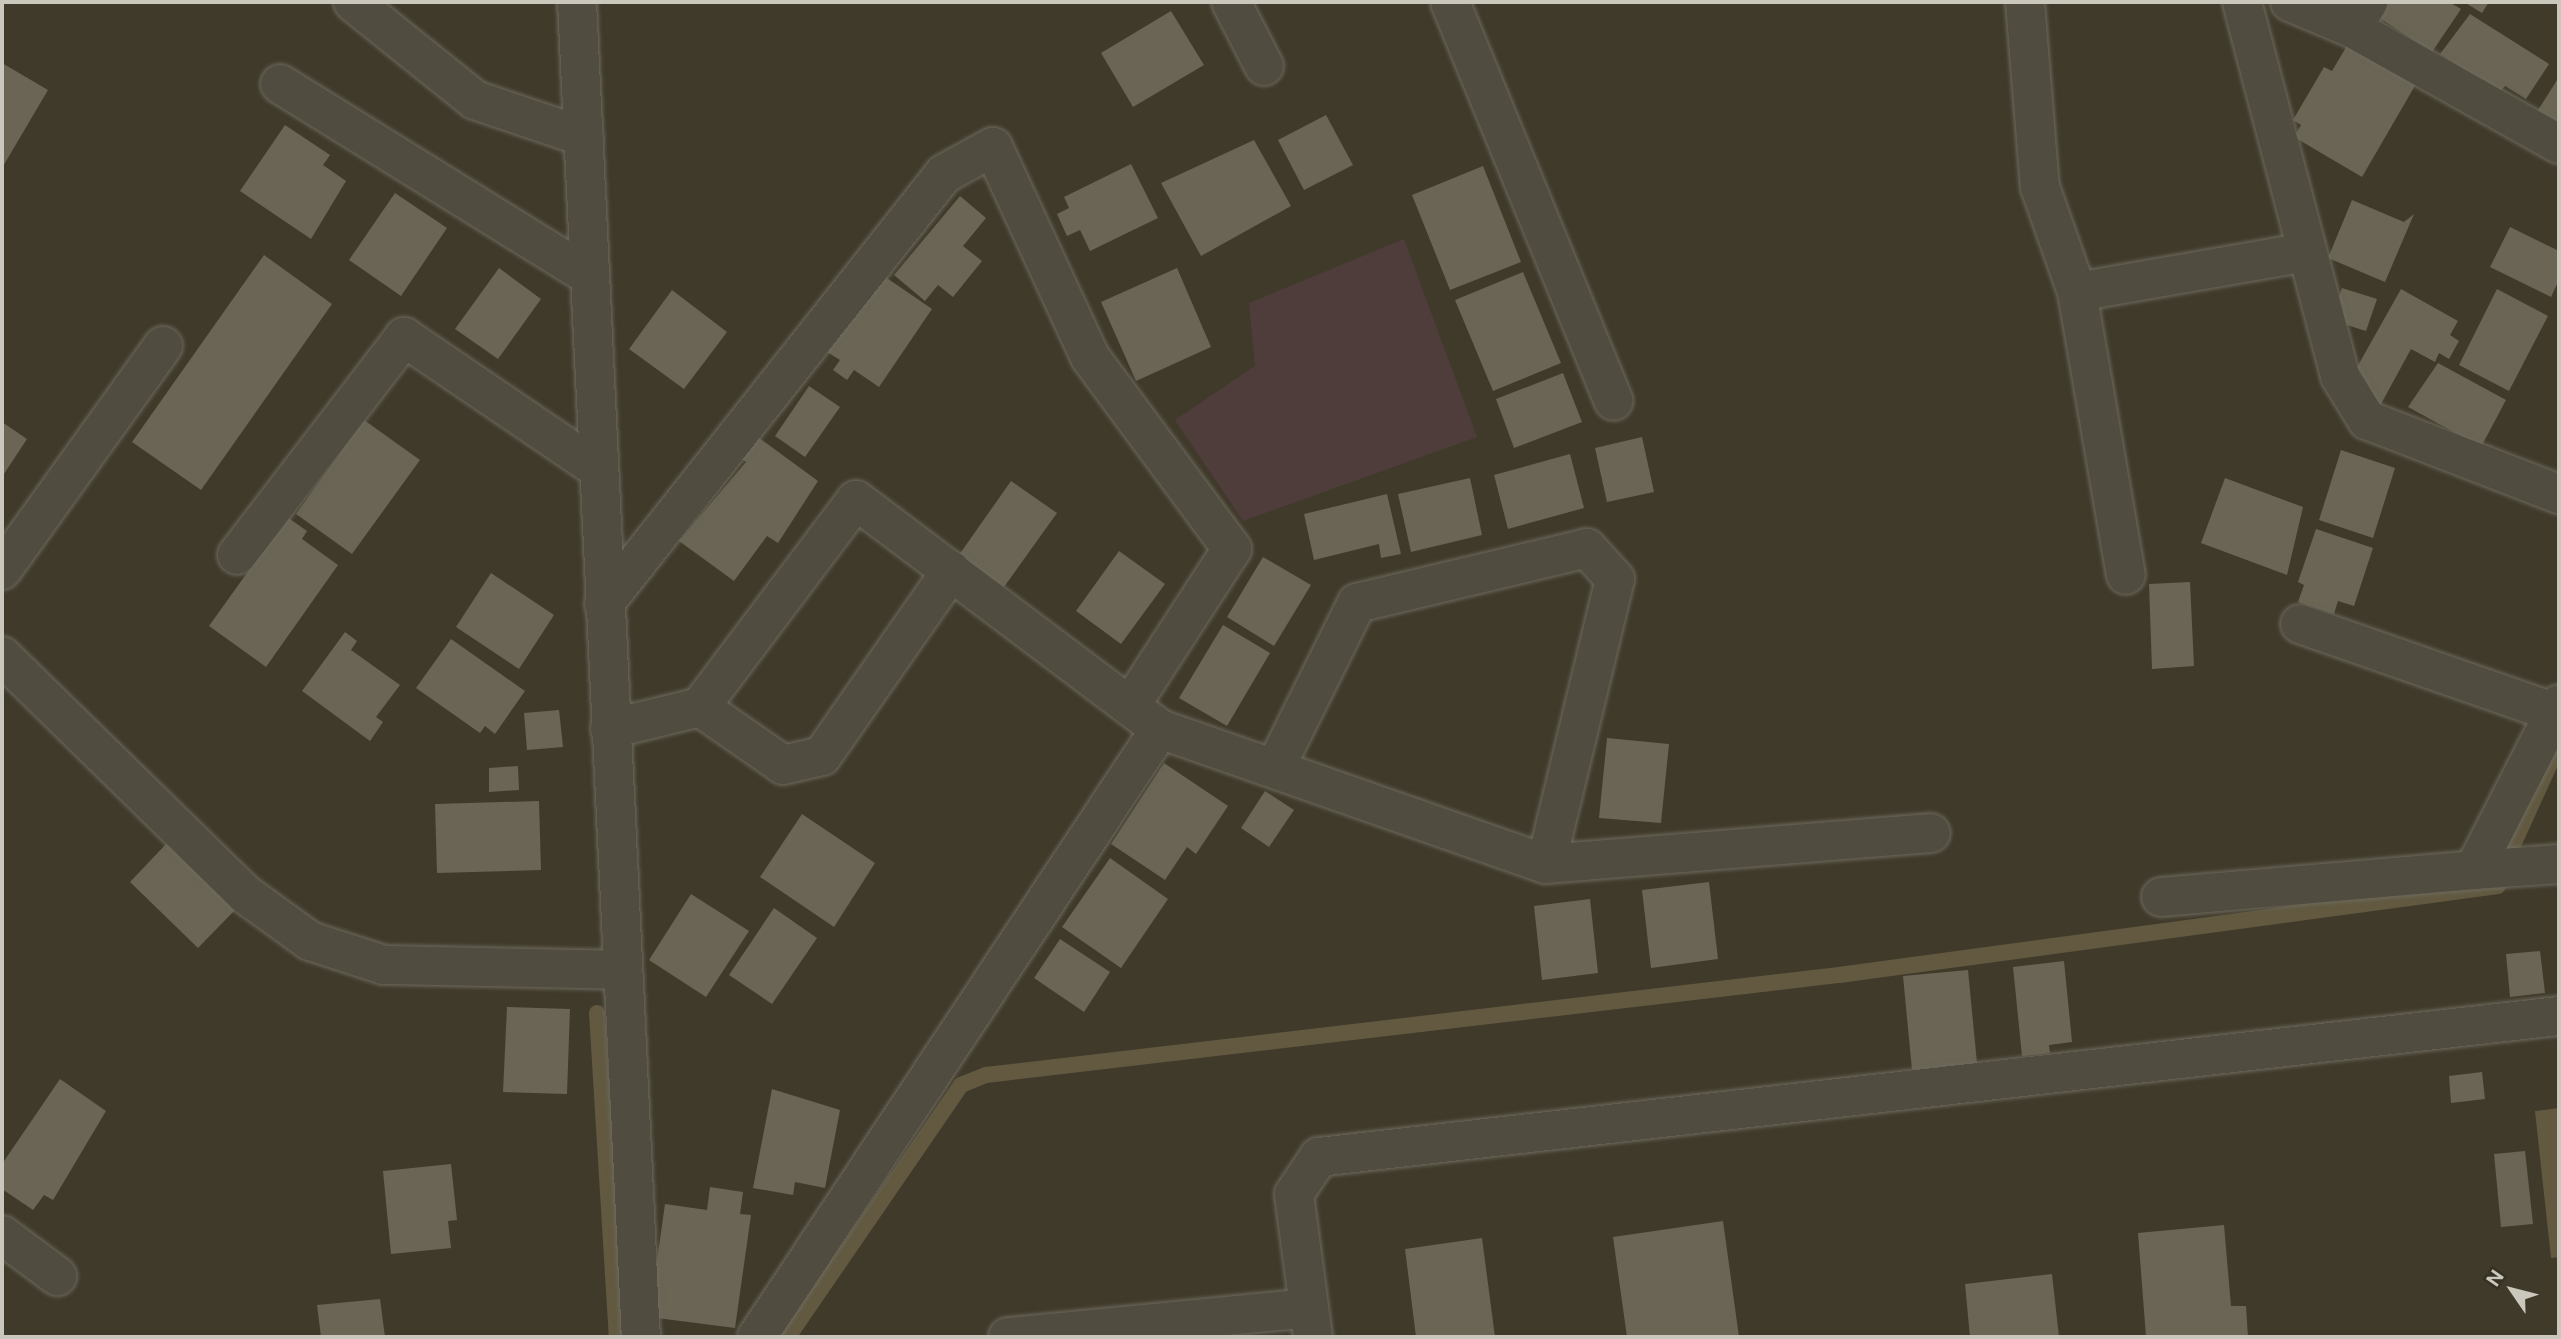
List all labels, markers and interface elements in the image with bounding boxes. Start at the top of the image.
north arrow [2477,1255,2547,1325]
text: N [2482,1266,2508,1290]

